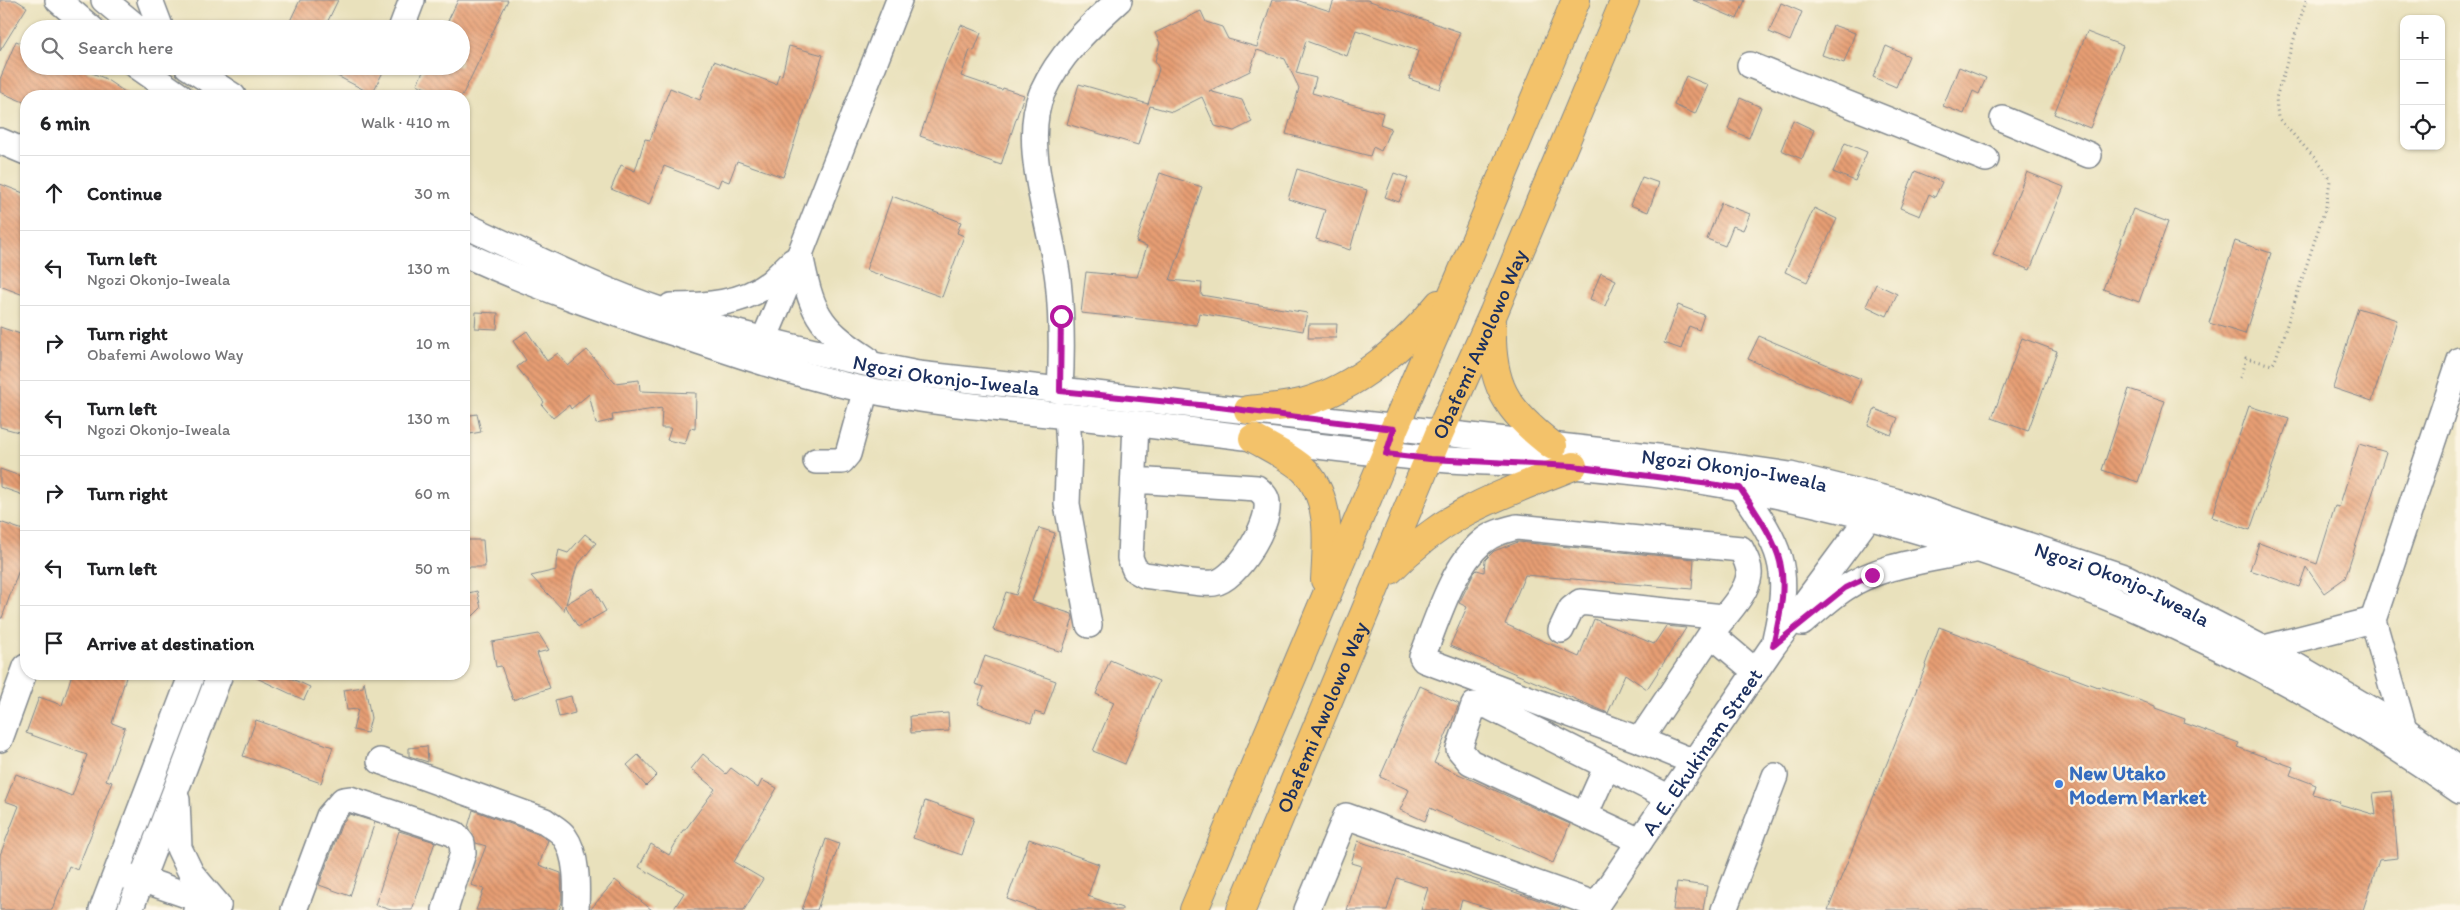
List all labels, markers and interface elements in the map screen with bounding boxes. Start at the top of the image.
map controls [2400,15,2445,150]
button: + [2400,15,2445,60]
search box [20,20,470,75]
icon: search [38,34,66,62]
text: Search here [78,36,173,59]
button: − [2400,60,2445,105]
button: locate [2400,105,2445,150]
text: 6 min [40,110,90,135]
text: Walk · 410 m [361,113,450,132]
icon: ahead [40,179,68,207]
text: Continue [87,182,162,205]
text: 30 m [414,184,450,203]
street label: Obafemi Awolowo Way [1426,245,1531,443]
text: Turn left [87,247,157,270]
icon: left [40,254,68,282]
text: 130 m [407,259,450,278]
text: Ngozi Okonjo-Iweala [87,270,230,289]
route start [1050,305,1073,328]
text: Turn right [87,322,168,345]
icon: right [40,329,68,357]
text: 10 m [416,334,450,353]
text: Obafemi Awolowo Way [87,345,243,364]
street label: Ngozi Okonjo-Iweala [851,349,1041,400]
text: Turn left [87,397,157,420]
icon: left [40,404,68,432]
text: 130 m [407,409,450,428]
text: Ngozi Okonjo-Iweala [87,420,230,439]
street label: Ngozi Okonjo-Iweala [1640,443,1831,496]
icon: right [40,479,68,507]
text: Turn right [87,482,168,505]
text: 60 m [415,484,450,503]
street label: Ngozi Okonjo-Iweala [2032,536,2214,631]
icon: left [40,554,68,582]
text: Turn left [87,557,157,580]
text: 50 m [415,559,450,578]
route end [1861,564,1884,587]
street label: Obafemi Awolowo Way [1270,617,1372,817]
icon: arrive [40,629,68,657]
text: Arrive at destination [87,632,254,655]
street label: A. E. Ekukinam Street [1636,663,1767,840]
place label: New Utako Modern Market [2069,760,2207,809]
marker: New Utako Modern Market [2053,778,2065,790]

